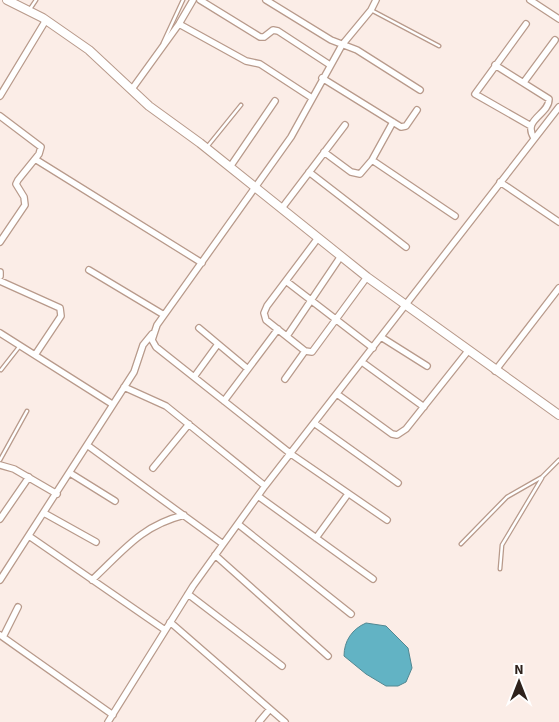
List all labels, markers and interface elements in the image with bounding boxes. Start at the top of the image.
north arrow [494,657,544,707]
text: N [514,660,524,680]

